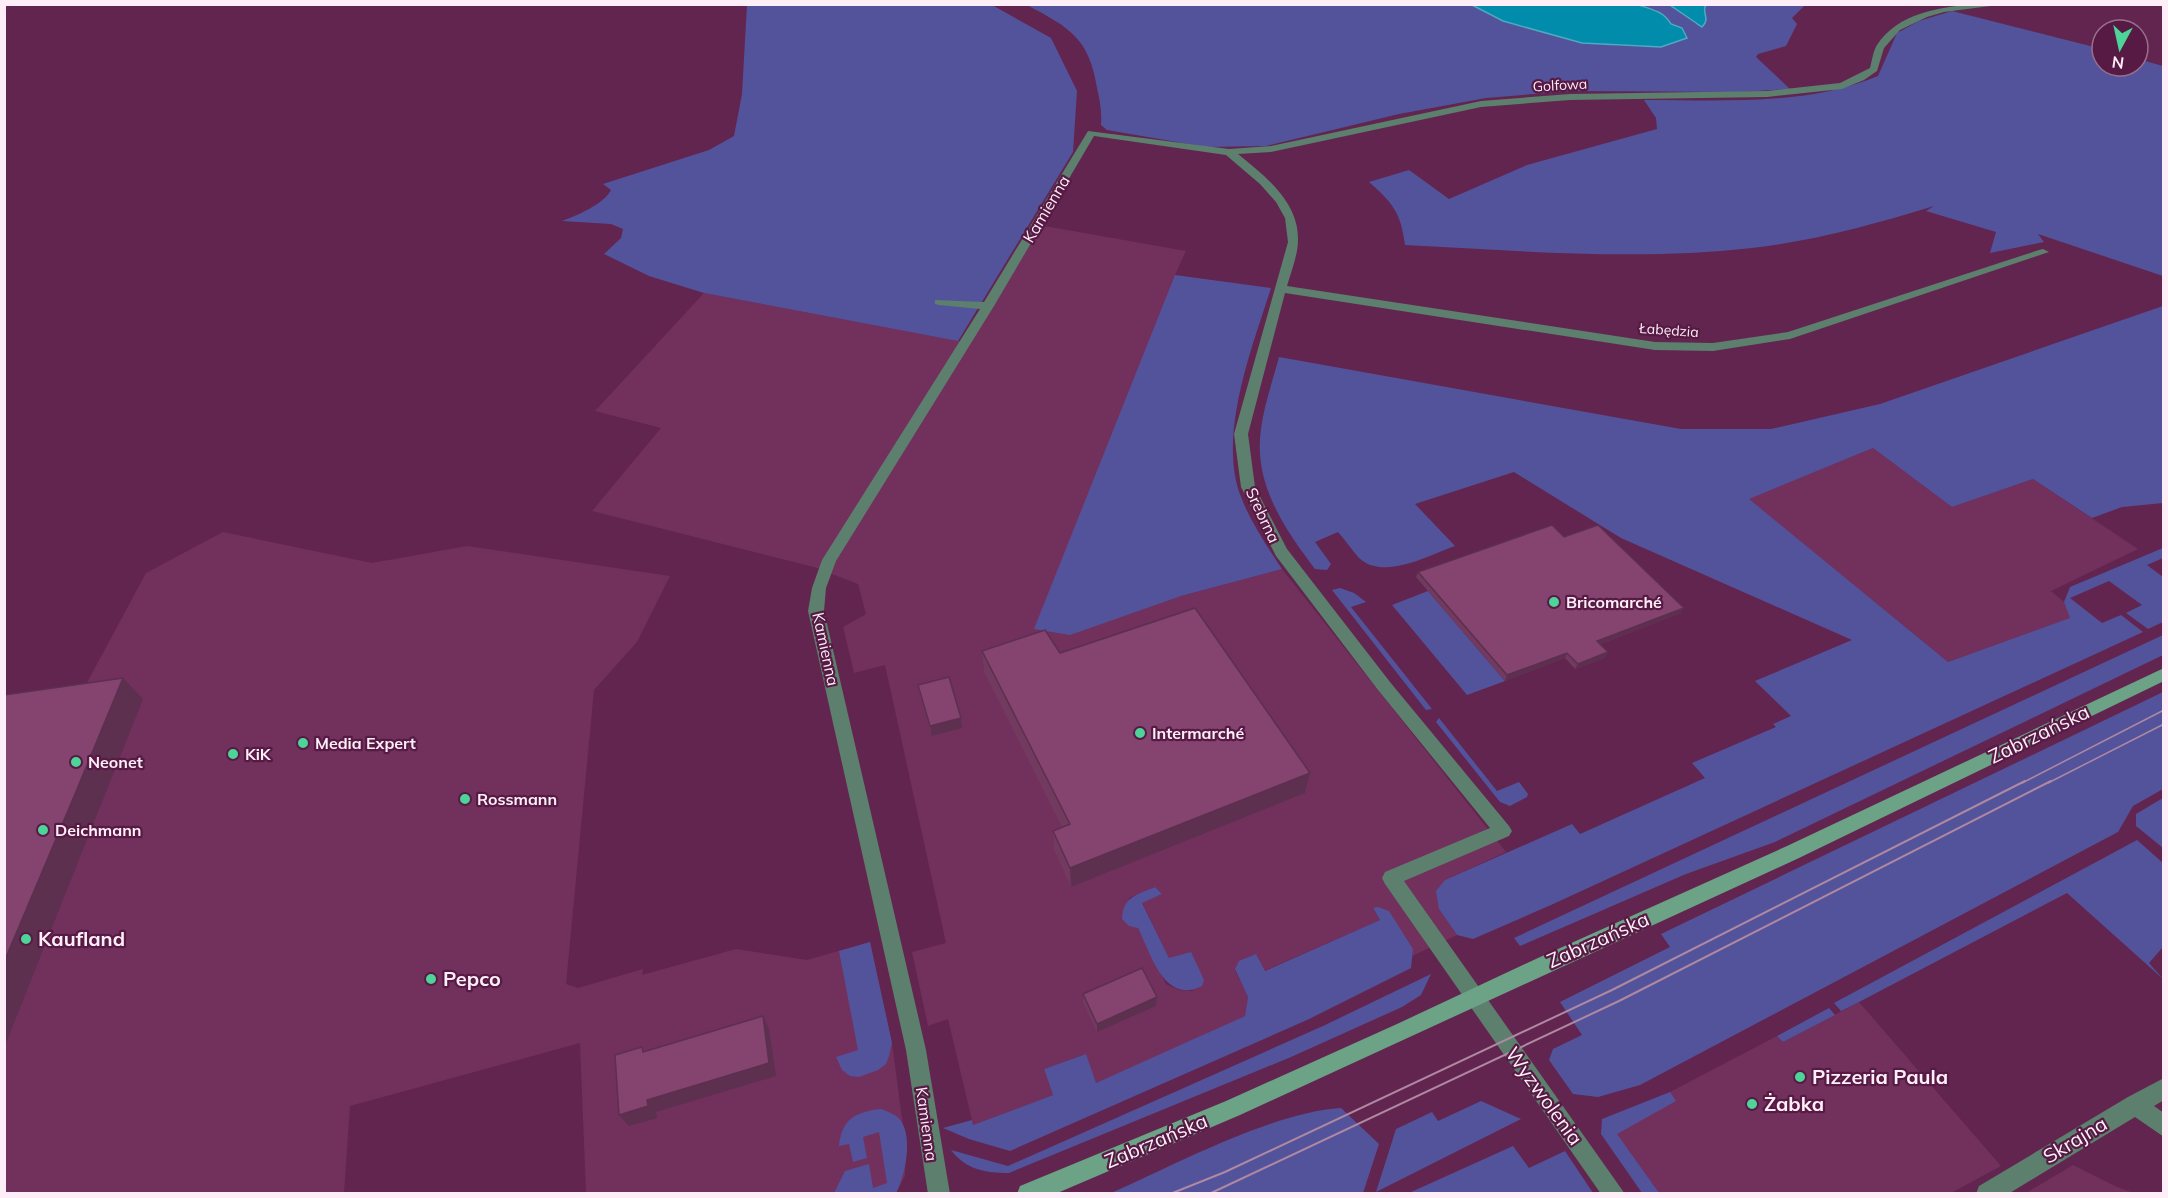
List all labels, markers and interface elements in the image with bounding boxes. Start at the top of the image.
north arrow [2090,18,2150,78]
text: N [2111,52,2125,74]
street label: Golfowa [1532,75,1588,95]
street label: Kamienna [1018,172,1074,246]
street label: Łabędzia [1638,319,1699,341]
street label: Srebrna [1242,484,1284,546]
place label: Bricomarché [1566,592,1662,612]
marker: Bricomarché [1547,595,1561,609]
street label: Kamienna [808,610,844,688]
street label: Zabrzańska [1984,698,2093,769]
place label: Intermarché [1152,723,1244,743]
marker: Intermarché [1133,726,1147,740]
place label: Media Expert [315,733,416,753]
marker: Media Expert [296,736,310,750]
place label: KiK [245,744,272,764]
marker: KiK [226,747,240,761]
place label: Neonet [88,752,143,772]
marker: Neonet [69,755,83,769]
place label: Rossmann [477,789,557,809]
marker: Rossmann [458,792,472,806]
place label: Deichmann [55,820,141,840]
marker: Deichmann [36,823,50,837]
street label: Zabrzańska [1543,906,1653,973]
place label: Kaufland [38,926,125,951]
marker: Kaufland [19,932,33,946]
place label: Pepco [443,966,501,991]
marker: Pepco [424,972,438,986]
street label: Wyzwolenia [1500,1042,1588,1150]
place label: Pizzeria Paula [1812,1064,1948,1089]
marker: Pizzeria Paula [1793,1070,1807,1084]
street label: Kamienna [912,1086,942,1162]
place label: Żabka [1764,1091,1824,1116]
marker: Żabka [1745,1097,1759,1111]
street label: Zabrzańska [1101,1108,1211,1173]
street label: Skrajna [2038,1111,2111,1168]

